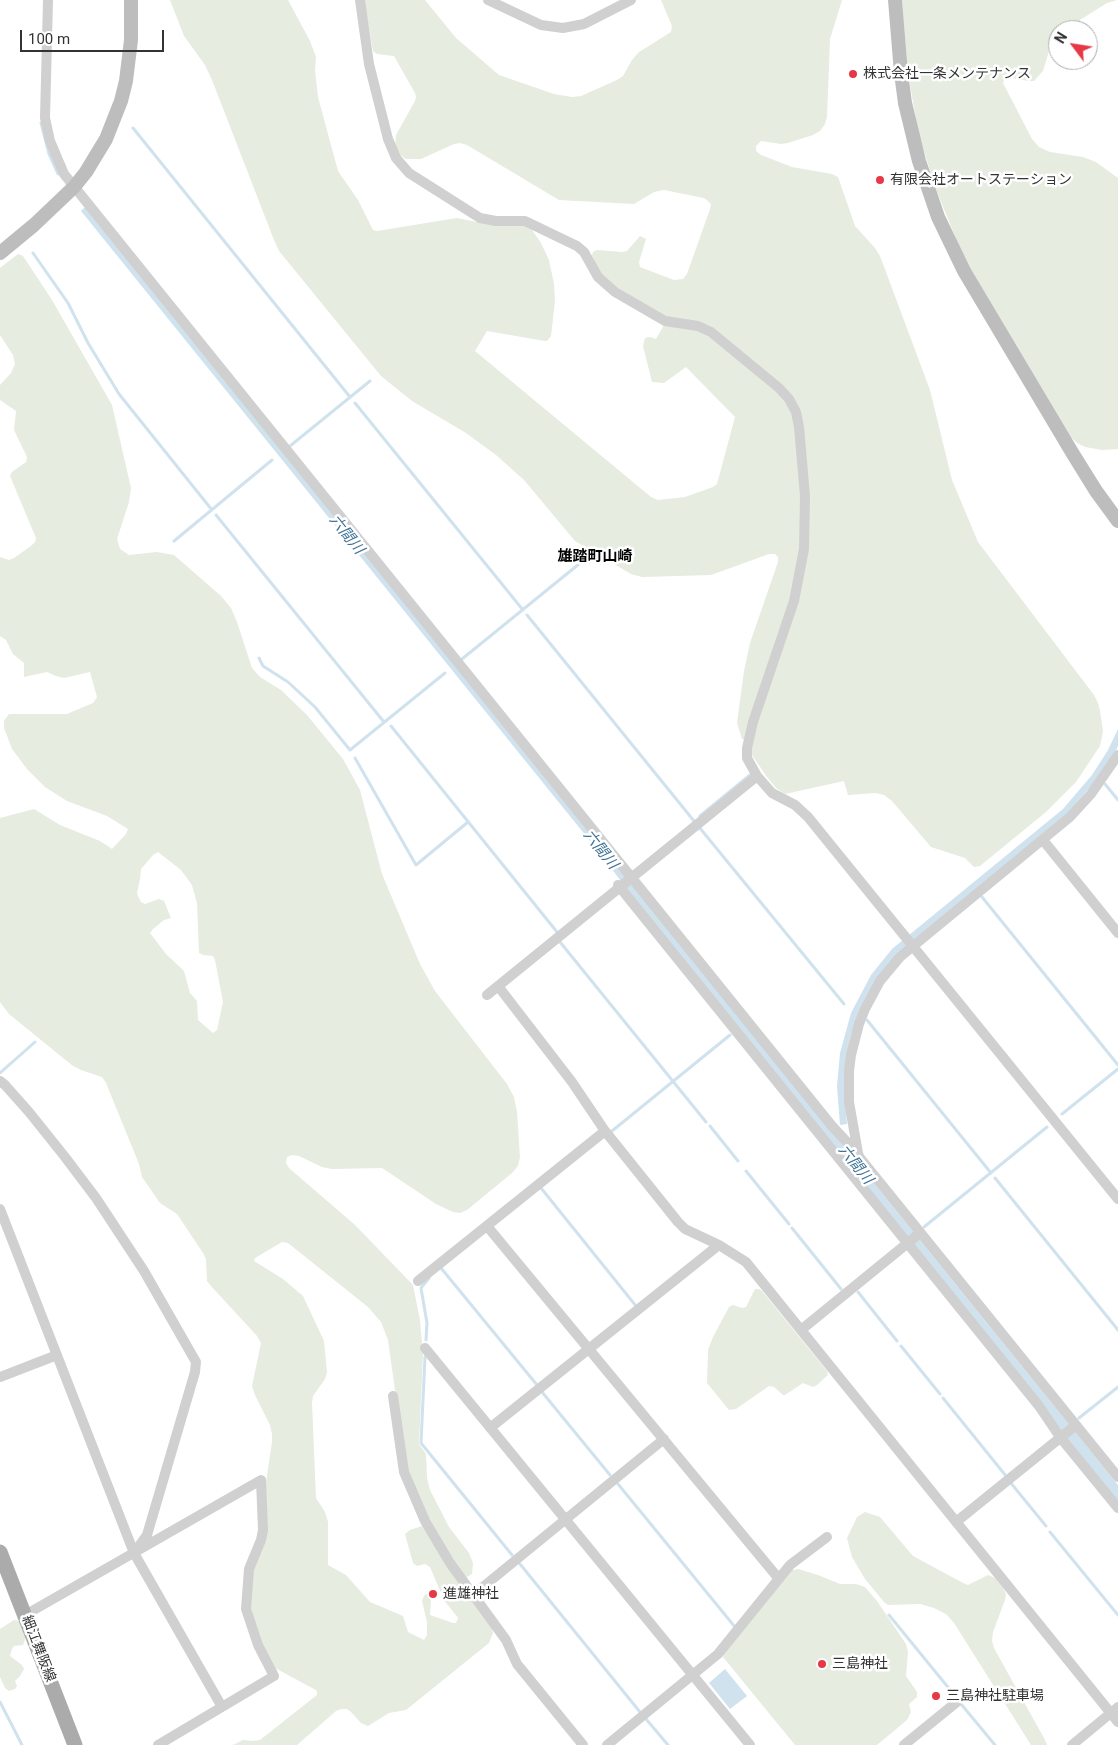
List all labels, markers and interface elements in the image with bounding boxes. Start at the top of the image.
scale bar [22,20,166,52]
north arrow [1048,20,1098,70]
text: N [1052,29,1070,46]
text: 100 m [28,30,70,48]
place label: 株式会社一条メンテナンス [863,66,1031,82]
marker: 株式会社一条メンテナンス [847,68,859,80]
place label: 有限会社オートステーション [890,172,1072,188]
marker: 有限会社オートステーション [874,174,886,186]
water label: 六間川 [325,512,367,558]
district label: 雄踏町山崎 [558,548,632,566]
water label: 六間川 [579,827,621,873]
water label: 六間川 [834,1142,876,1188]
place label: 進雄神社 [443,1586,499,1602]
marker: 進雄神社 [427,1588,439,1600]
street label: 細江舞阪線 [18,1613,58,1685]
place label: 三島神社 [832,1656,888,1672]
marker: 三島神社 [816,1658,828,1670]
place label: 三島神社駐車場 [946,1688,1044,1704]
marker: 三島神社駐車場 [930,1690,942,1702]

